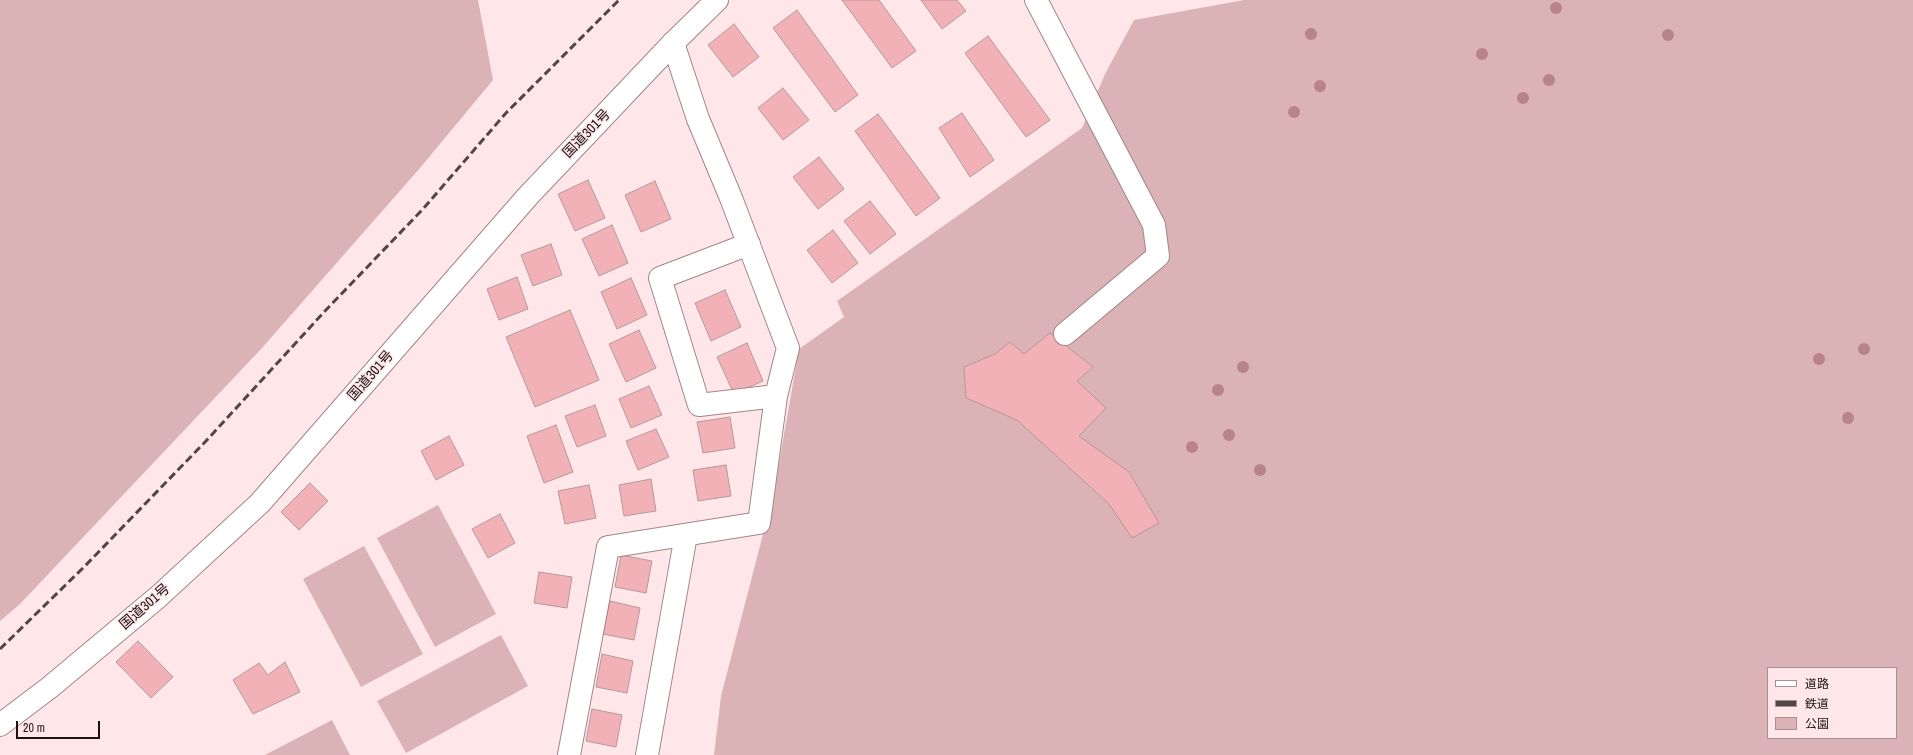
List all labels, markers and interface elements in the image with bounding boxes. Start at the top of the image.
street label: 国道301号 [560,106,614,162]
street label: 国道301号 [345,347,397,405]
street label: 国道301号 [116,581,174,633]
legend [1767,667,1897,739]
text: 道路 [1805,676,1829,692]
text: 鉄道 [1805,696,1829,712]
scale bar [18,713,102,739]
text: 公園 [1805,716,1829,732]
text: 20 m [23,720,45,736]

